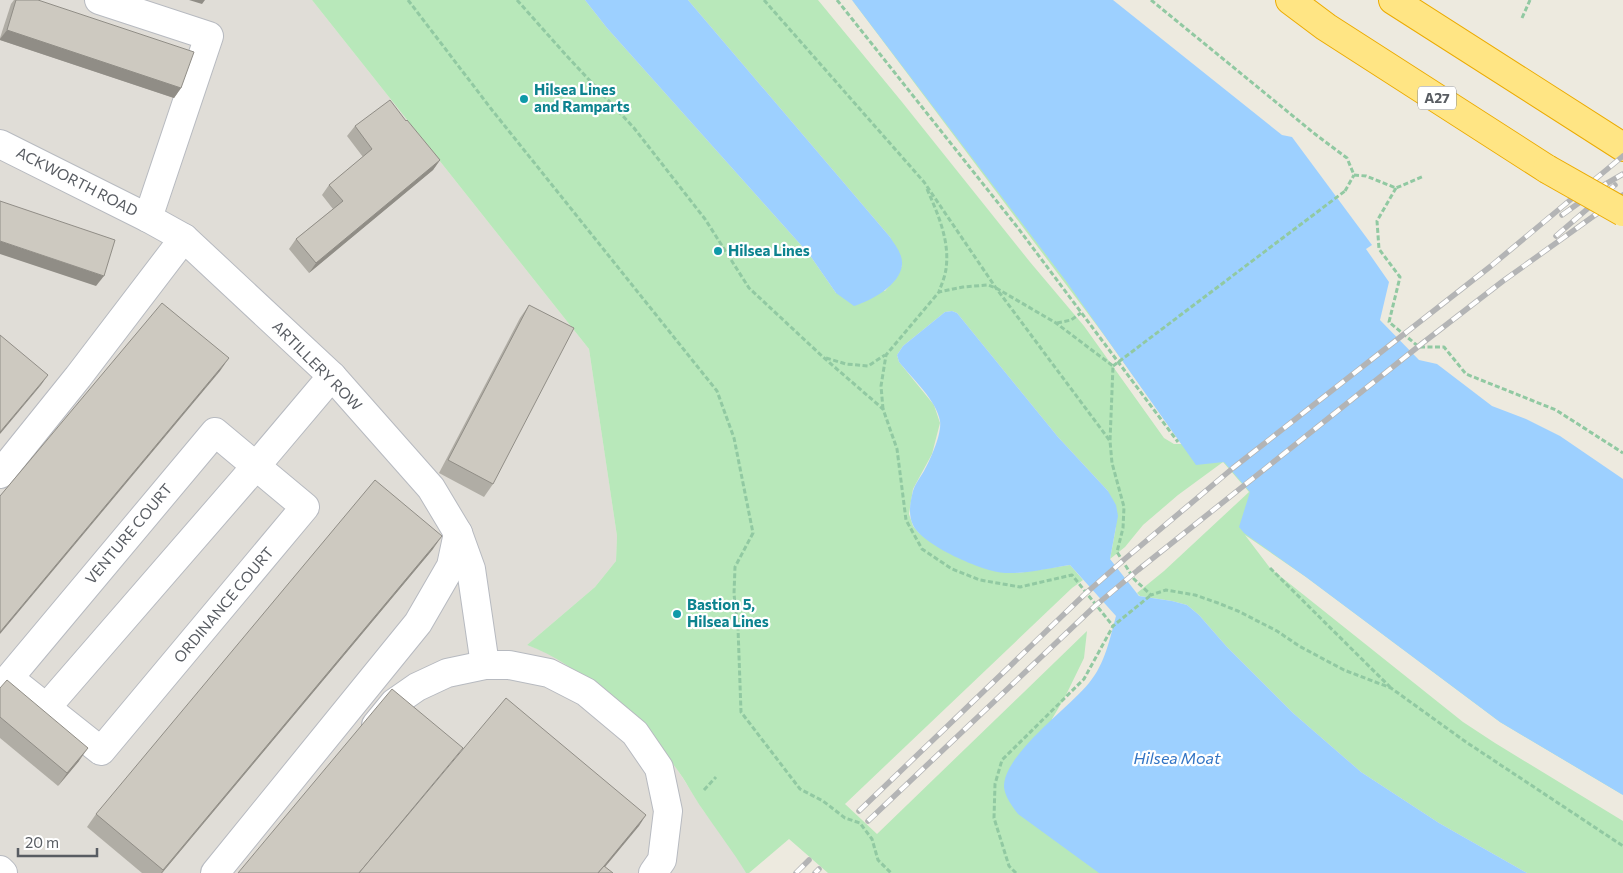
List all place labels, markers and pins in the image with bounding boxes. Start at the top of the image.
place label: Hilsea Lines and Ramparts [534,80,630,115]
marker: Hilsea Lines and Ramparts [518,93,530,105]
place label: Hilsea Lines [728,241,810,259]
marker: Hilsea Lines [712,245,724,257]
place label: Bastion 5, Hilsea Lines [687,595,769,630]
marker: Bastion 5, Hilsea Lines [671,608,683,620]

